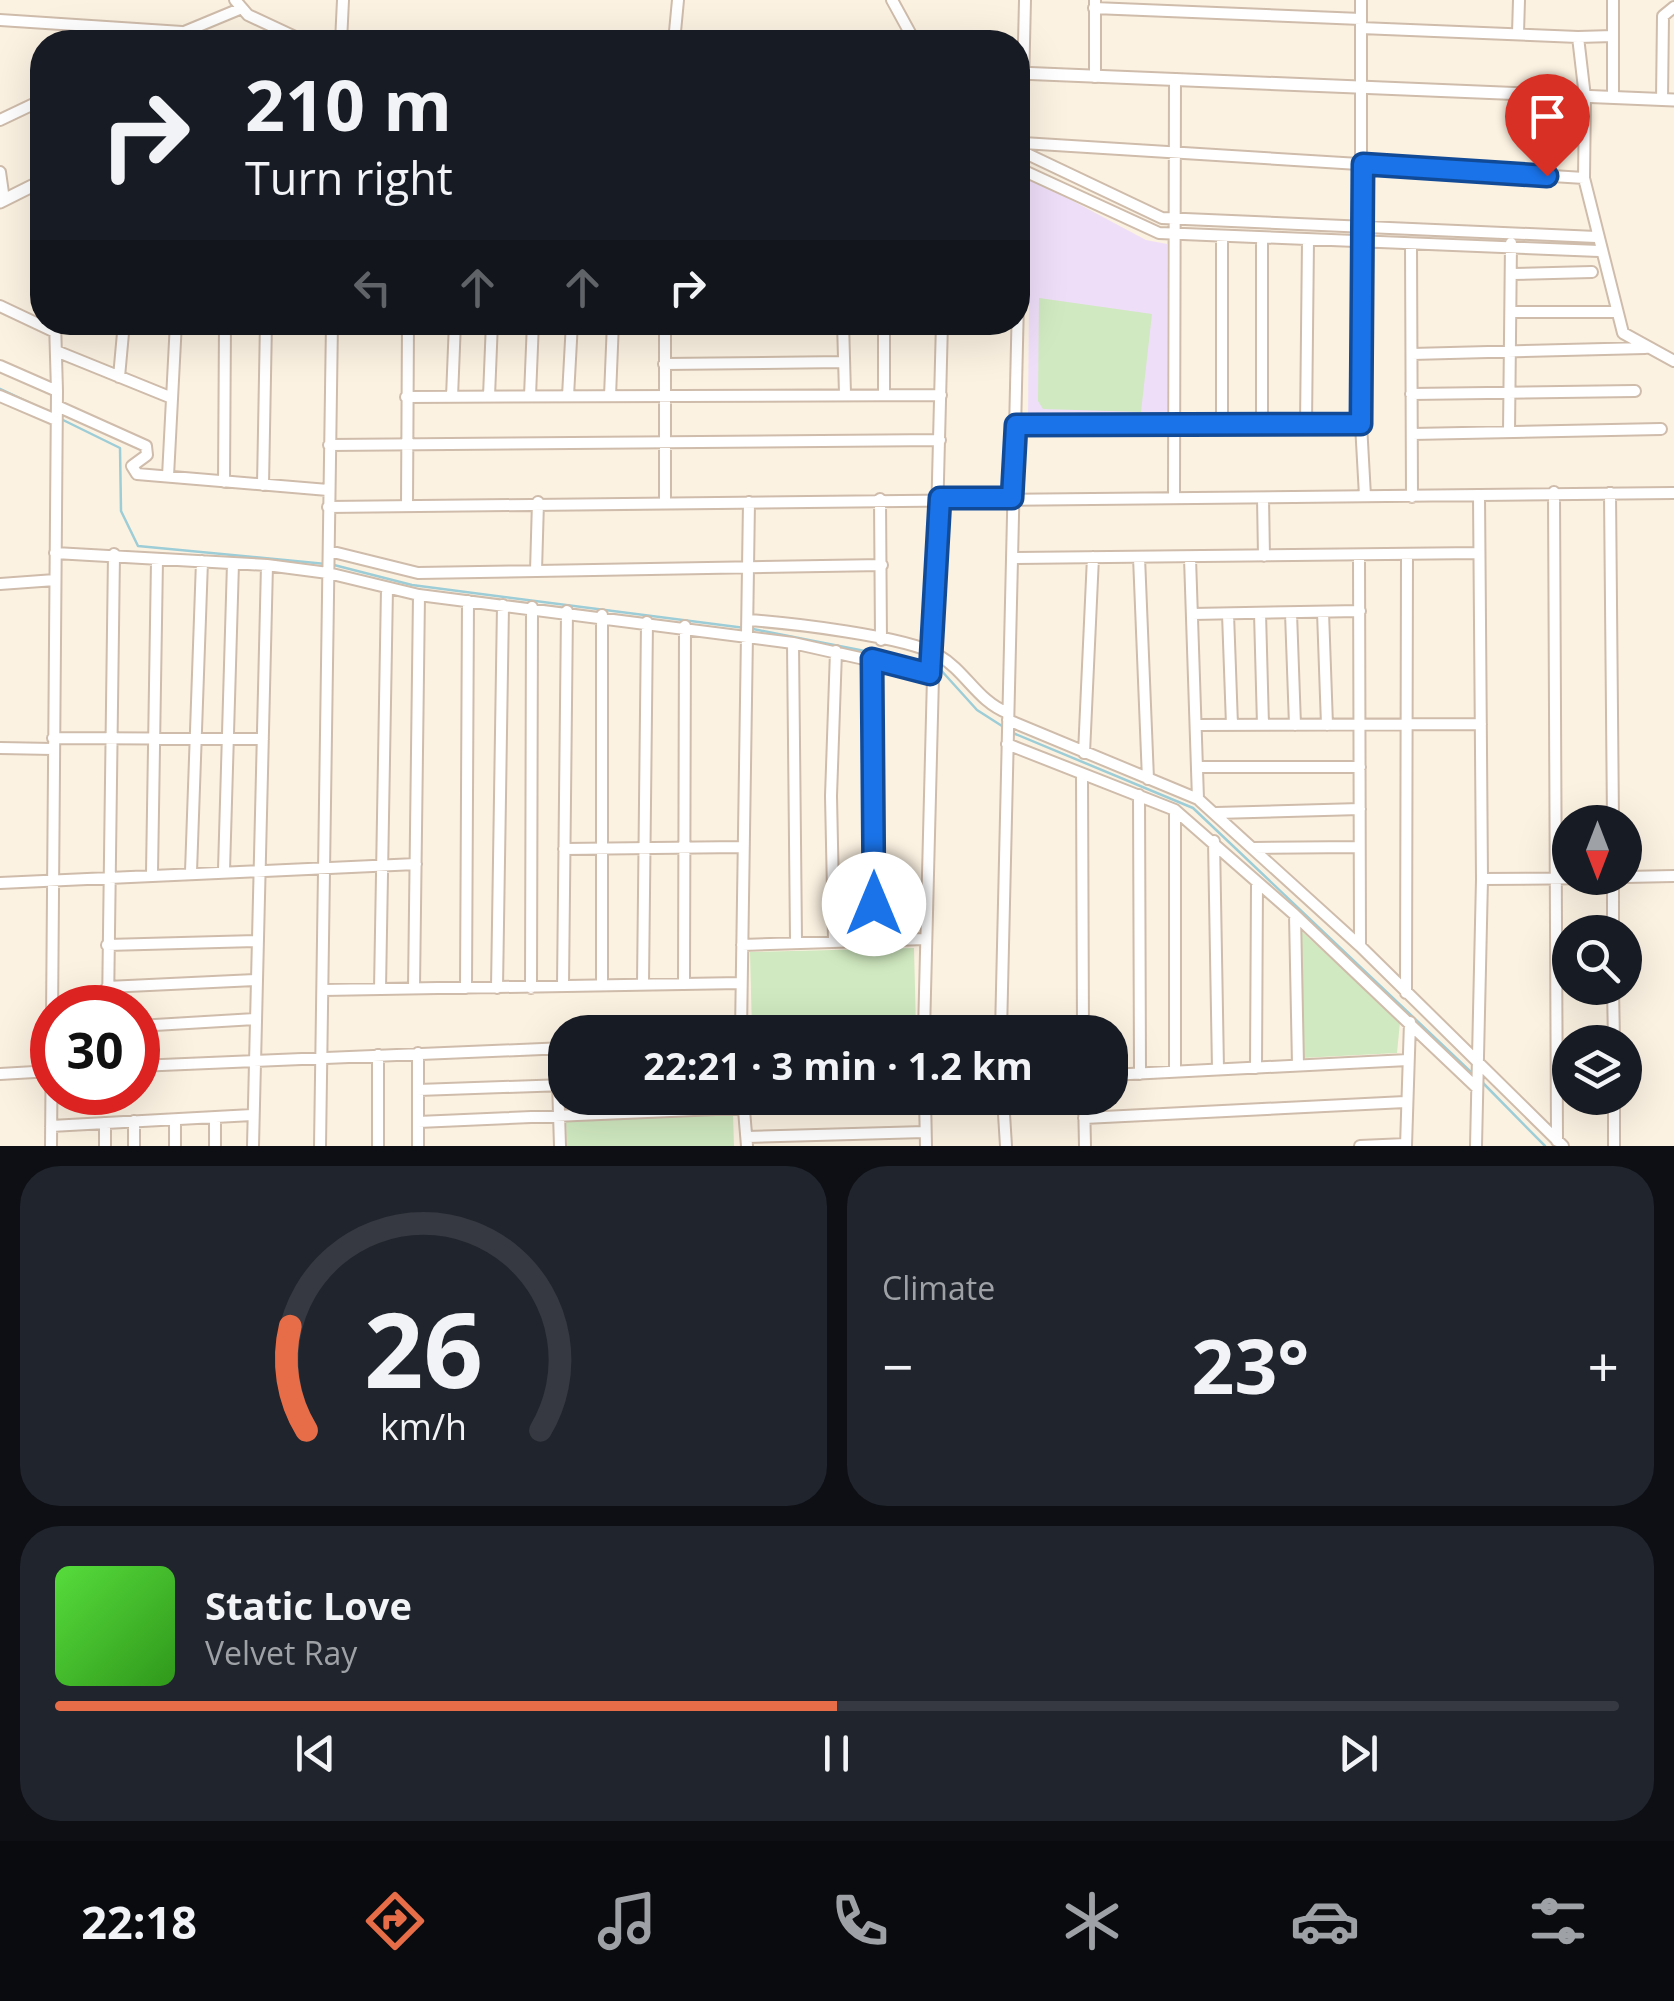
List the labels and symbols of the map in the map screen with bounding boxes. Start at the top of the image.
pin [1505,74,1590,177]
north arrow [1552,805,1642,895]
position arrow [822,852,926,956]
speed limit sign: 30 [30,985,160,1115]

